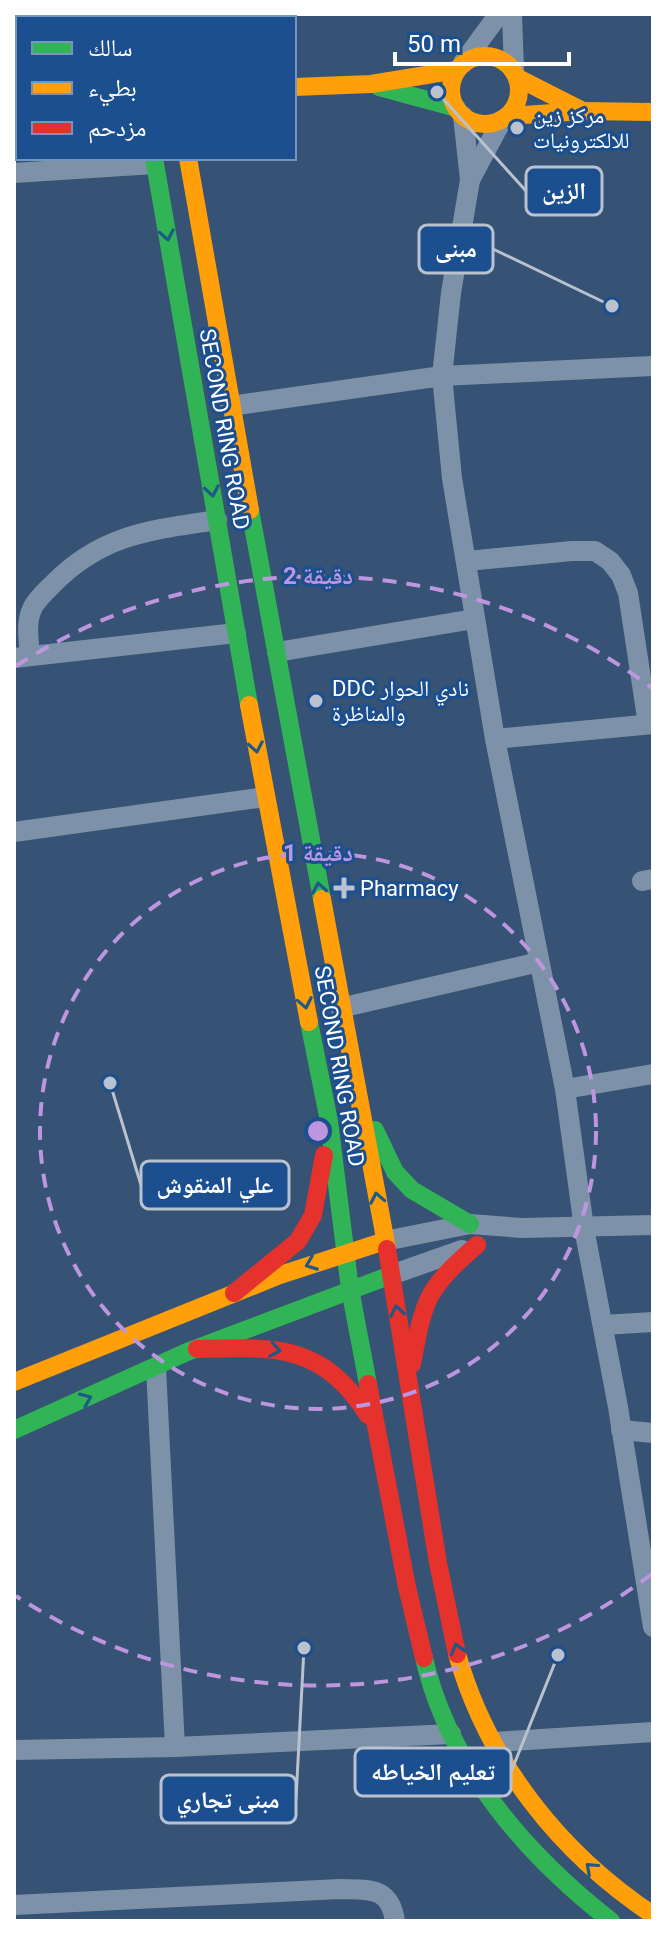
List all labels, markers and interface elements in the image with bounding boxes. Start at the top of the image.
legend [16,16,296,160]
scale bar [395,16,569,66]
text: 50 m [407,30,461,58]
text: سالك [88,34,133,62]
text: بطيء [88,74,137,107]
place label: مركز زين للالكترونيات [533,103,629,153]
text: مزدحم [88,114,147,144]
marker: مركز زين للالكترونيات [508,119,526,137]
callout: الزين [526,167,602,215]
text: الزين [542,177,586,205]
callout: مبنى [419,225,493,273]
one-way arrow [157,228,174,242]
text: مبنى [435,235,477,263]
street label: SECOND RING ROAD [195,327,254,531]
one-way arrow [202,484,219,498]
text: 2 دقيقة [283,562,353,590]
place label: DDC نادي الحوار والمناظرة [332,676,469,726]
marker: DDC نادي الحوار والمناظرة [307,692,325,710]
one-way arrow [247,740,264,754]
text: 1 دقيقة [283,839,353,867]
place label: Pharmacy [360,876,459,901]
marker: Pharmacy [335,879,353,897]
one-way arrow [311,881,328,894]
street label: SECOND RING ROAD [310,964,369,1168]
one-way arrow [296,995,313,1009]
centre of rings [304,1117,332,1145]
callout: علي المنقوش [141,1161,289,1209]
text: علي المنقوش [157,1171,273,1204]
one-way arrow [369,1191,386,1205]
one-way arrow [304,1254,318,1271]
one-way arrow [389,1304,406,1318]
one-way arrow [268,1340,282,1357]
one-way arrow [77,1392,92,1408]
one-way arrow [450,1643,466,1657]
callout: تعليم الخياطه [355,1748,511,1796]
text: تعليم الخياطه [371,1758,496,1788]
callout: مبنى تجاري [161,1775,296,1823]
text: مبنى تجاري [176,1786,280,1819]
one-way arrow [586,1863,601,1877]

